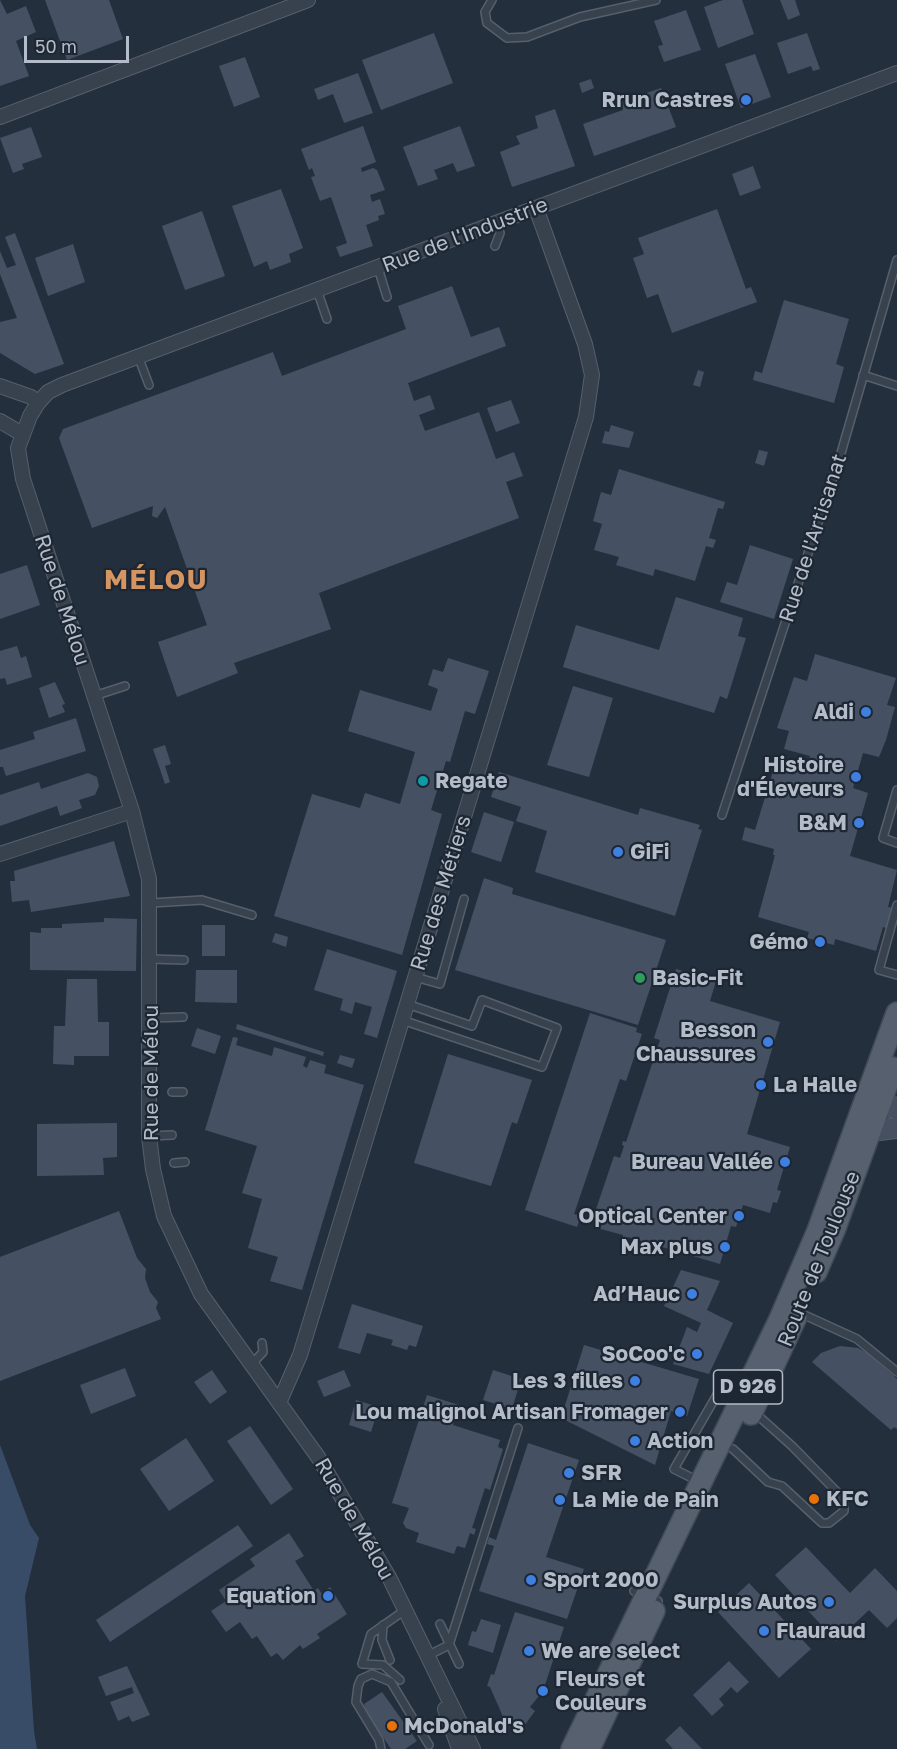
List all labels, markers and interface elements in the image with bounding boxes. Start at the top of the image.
scale bar [27,24,132,62]
text: 50 m [35,35,77,57]
place label: Rrun Castres [602,87,734,113]
marker: Rrun Castres [739,93,753,107]
street label: Rue de l'Industrie [379,192,551,278]
street label: Rue de l'Artisanat [774,450,852,626]
street label: Rue de Mélou [29,531,95,669]
district label: MÉLOU [104,564,208,596]
place label: Aldi [814,699,854,725]
marker: Aldi [859,705,873,719]
place label: Histoire d'Éleveurs [737,752,844,802]
place label: Regate [435,768,508,794]
marker: Histoire d'Éleveurs [849,770,863,784]
marker: Regate [416,774,430,788]
place label: B&M [799,810,847,836]
street label: Rue des Métiers [405,812,477,974]
marker: B&M [852,816,866,830]
place label: GiFi [630,839,669,865]
marker: GiFi [611,845,625,859]
place label: Gémo [749,929,808,955]
marker: Gémo [813,935,827,949]
place label: Basic-Fit [652,965,743,991]
marker: Basic-Fit [633,971,647,985]
street label: Rue de Mélou [138,1005,164,1141]
place label: Besson Chaussures [636,1017,756,1067]
marker: Besson Chaussures [761,1035,775,1049]
place label: La Halle [773,1072,857,1098]
marker: La Halle [754,1078,768,1092]
place label: Bureau Vallée [631,1149,773,1175]
marker: Bureau Vallée [778,1155,792,1169]
street label: Route de Toulouse [772,1168,866,1350]
place label: Optical Center [578,1203,727,1229]
marker: Optical Center [732,1209,746,1223]
place label: Max plus [620,1234,713,1260]
marker: Max plus [718,1240,732,1254]
place label: Ad’Hauc [593,1281,680,1307]
marker: Ad’Hauc [685,1287,699,1301]
place label: SoCoo'c [601,1341,685,1367]
marker: SoCoo'c [690,1347,704,1361]
place label: Les 3 filles [512,1368,623,1394]
road number: D 926 [714,1370,783,1404]
marker: Les 3 filles [628,1374,642,1388]
place label: Lou malignol Artisan Fromager [355,1399,668,1425]
marker: Lou malignol Artisan Fromager [673,1405,687,1419]
place label: Action [647,1428,713,1454]
marker: Action [628,1434,642,1448]
street label: Rue de Mélou [309,1454,399,1584]
place label: SFR [581,1460,622,1486]
marker: SFR [562,1466,576,1480]
place label: KFC [826,1486,869,1512]
place label: La Mie de Pain [572,1487,719,1513]
marker: KFC [807,1492,821,1506]
marker: La Mie de Pain [553,1493,567,1507]
place label: Sport 2000 [543,1567,659,1593]
marker: Sport 2000 [524,1573,538,1587]
place label: Equation [226,1583,316,1609]
marker: Equation [321,1589,335,1603]
place label: Surplus Autos [673,1589,817,1615]
marker: Surplus Autos [822,1595,836,1609]
place label: Flauraud [776,1618,866,1644]
marker: Flauraud [757,1624,771,1638]
place label: We are select [541,1638,680,1664]
marker: We are select [522,1644,536,1658]
place label: Fleurs et Couleurs [555,1666,647,1716]
marker: Fleurs et Couleurs [536,1684,550,1698]
place label: McDonald's [404,1713,524,1739]
marker: McDonald's [385,1719,399,1733]

